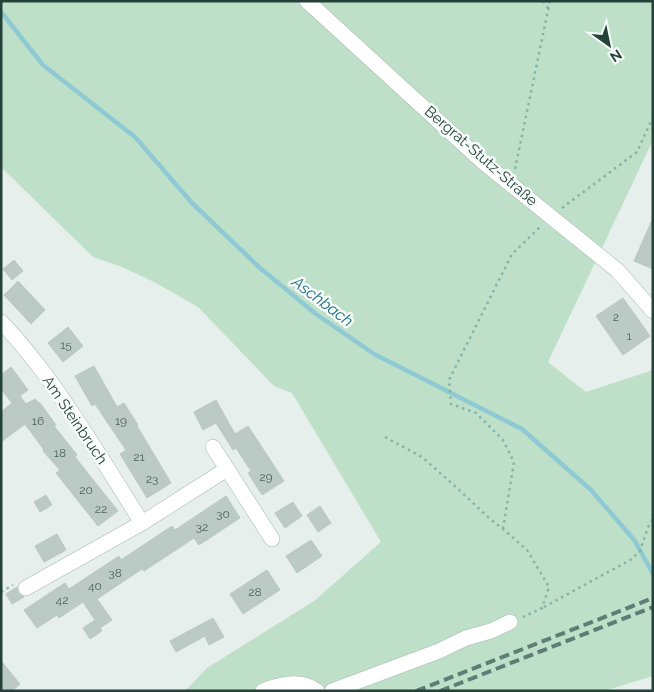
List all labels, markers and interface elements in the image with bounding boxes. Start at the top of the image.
north arrow [584,20,634,70]
text: N [607,46,625,66]
street label: Bergrat-Stutz-Straße [421,102,541,210]
water label: Aschbach [288,272,357,331]
house number: 2 [613,310,619,324]
house number: 1 [626,329,632,343]
house number: 15 [60,338,72,352]
street label: Am Steinbruch [39,372,111,468]
house number: 16 [32,414,44,428]
house number: 19 [115,414,127,428]
house number: 18 [54,446,66,460]
house number: 21 [133,450,145,464]
house number: 29 [259,470,273,484]
house number: 23 [146,472,158,486]
house number: 20 [79,483,93,497]
house number: 22 [95,502,107,516]
house number: 30 [216,507,230,521]
house number: 32 [196,520,208,534]
house number: 38 [108,566,122,580]
house number: 40 [88,579,102,593]
house number: 28 [248,585,262,599]
house number: 42 [56,593,68,607]

